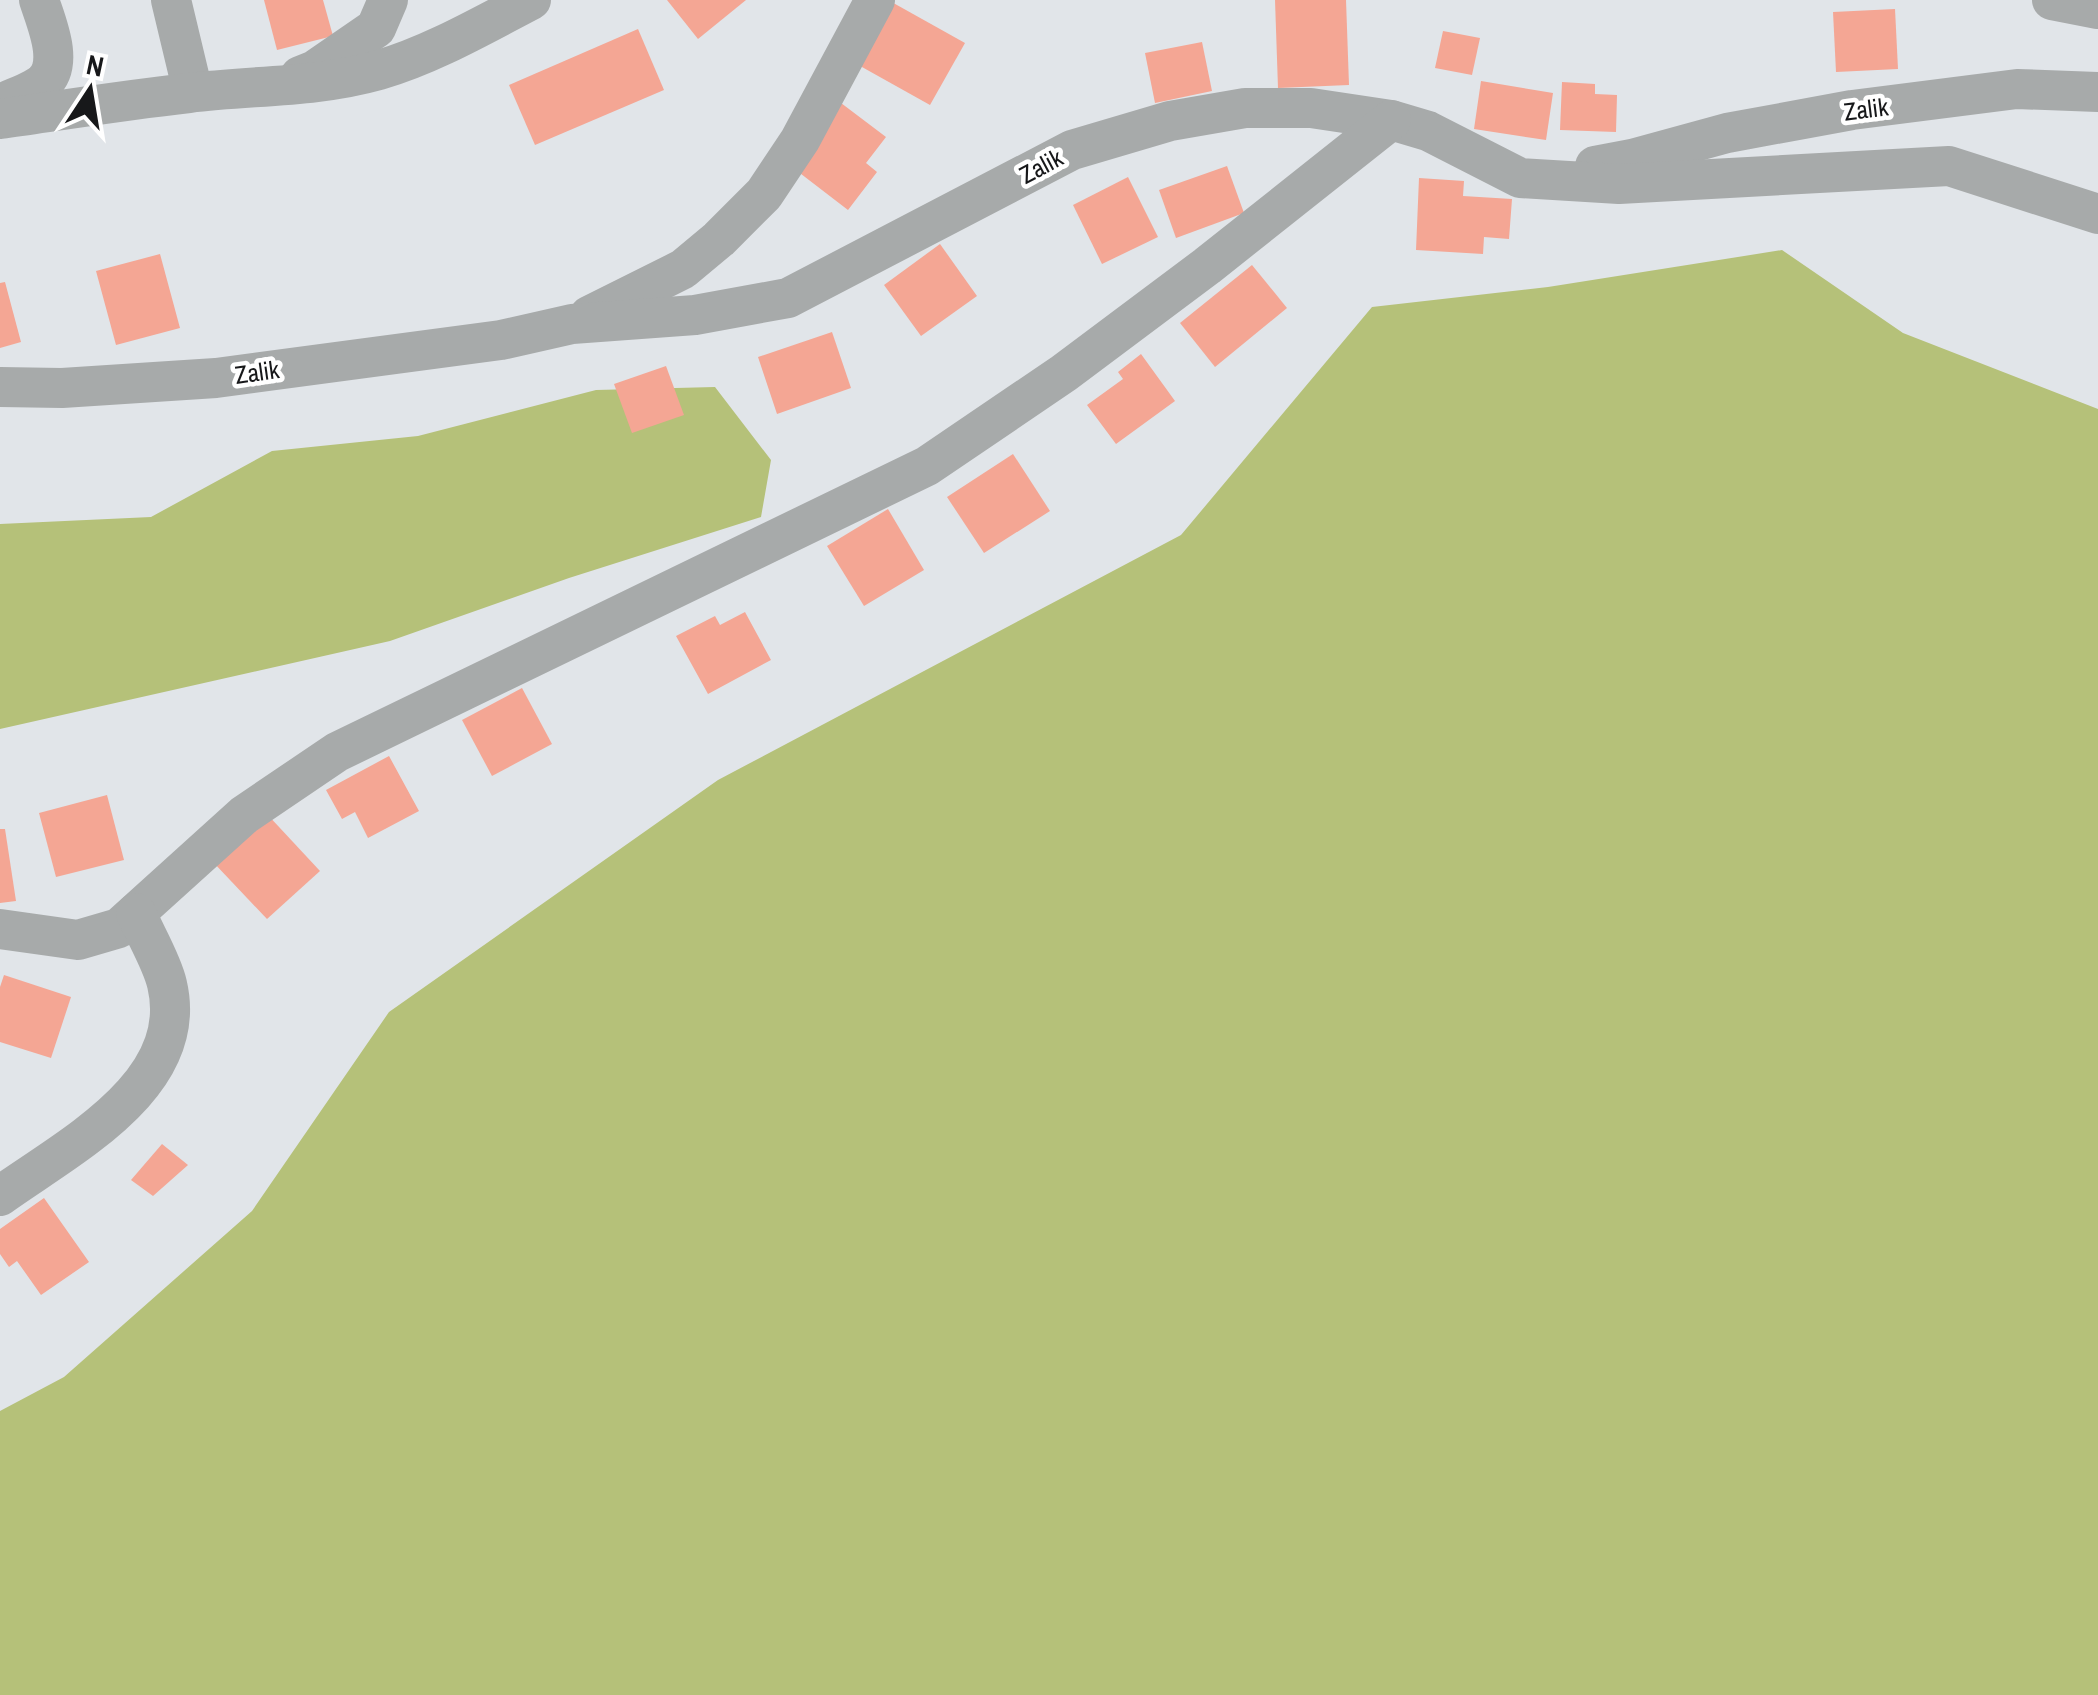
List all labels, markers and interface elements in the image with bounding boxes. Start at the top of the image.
north arrow [40,40,140,140]
text: N [83,45,107,86]
street label: Zalik [1842,89,1891,129]
street label: Zalik [1013,140,1069,191]
street label: Zalik [233,352,282,392]

